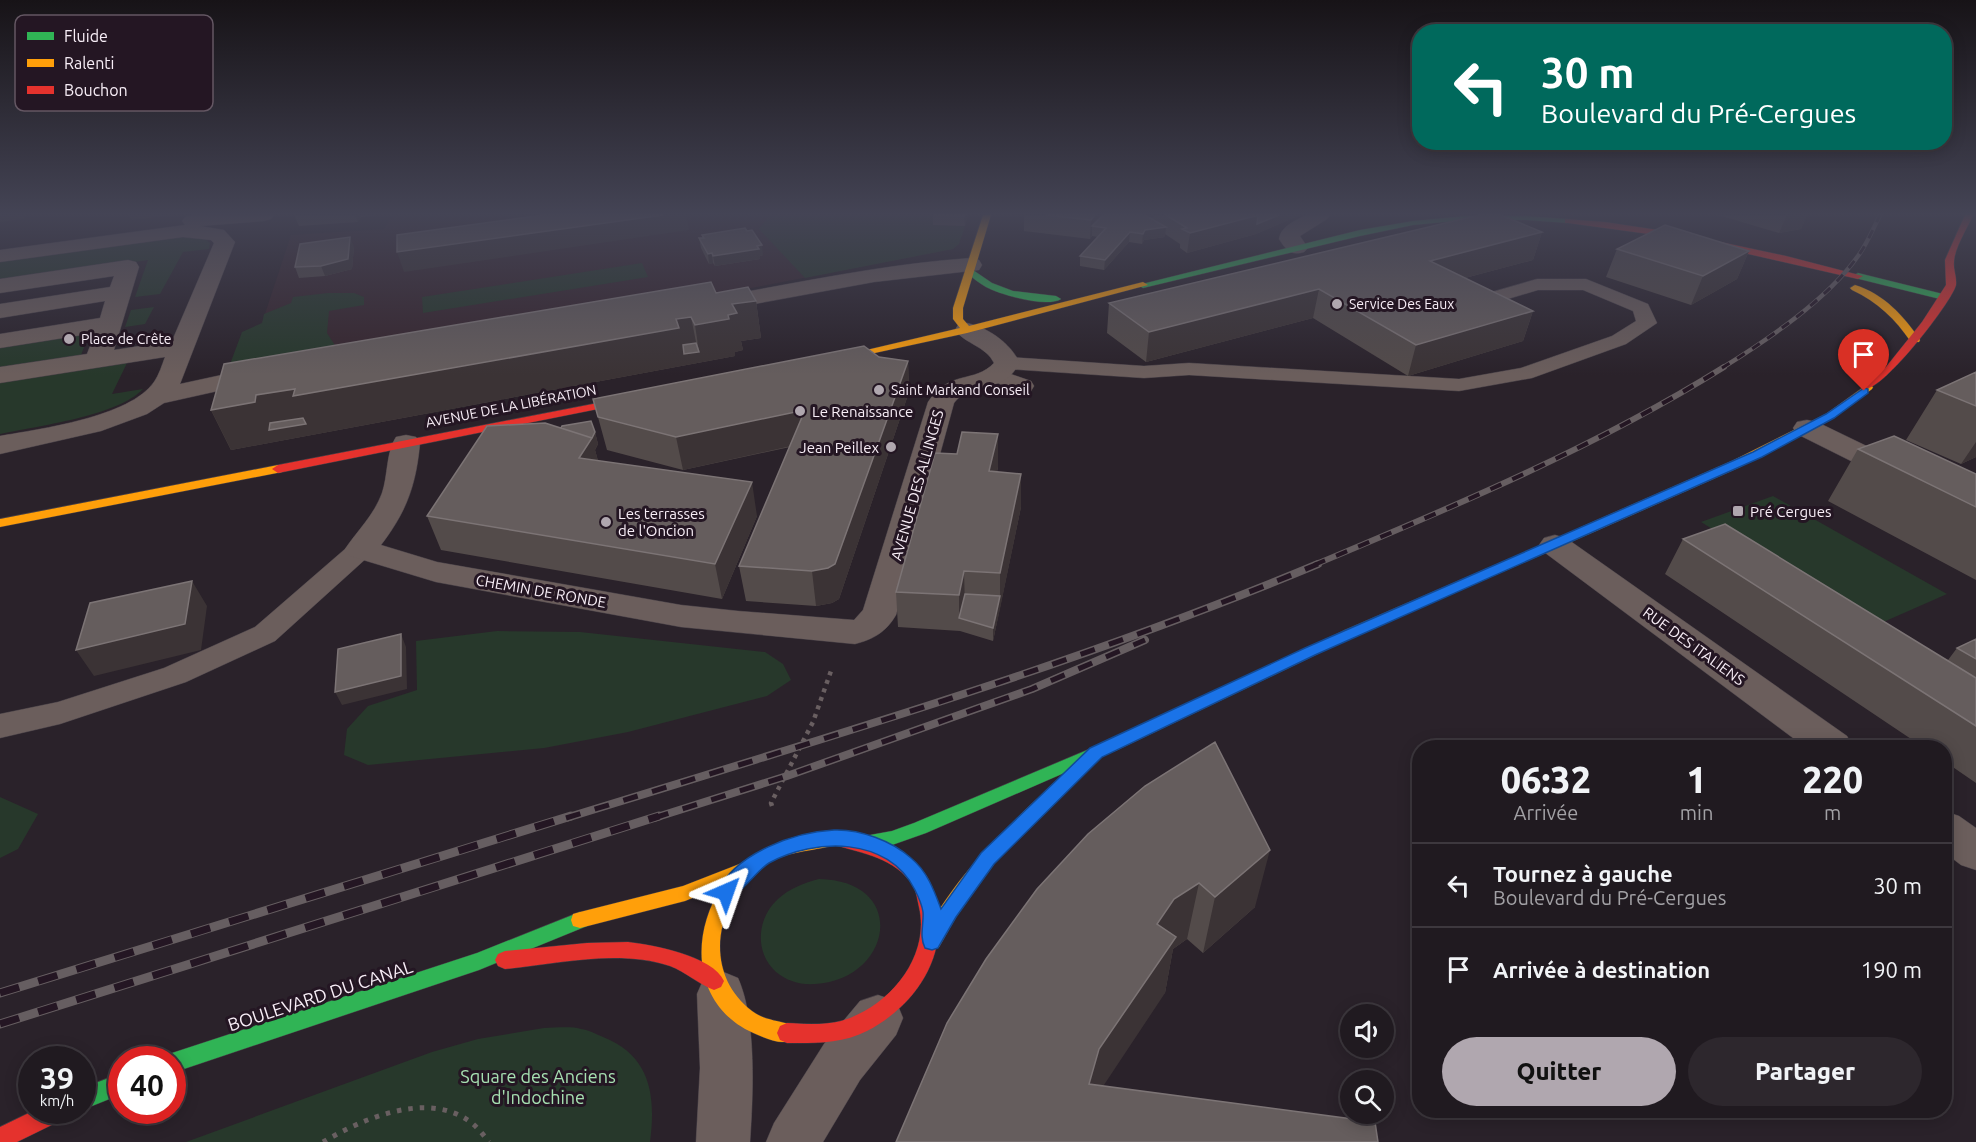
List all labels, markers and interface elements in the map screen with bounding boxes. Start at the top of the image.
legend [15,15,213,111]
text: Fluide [64,27,108,45]
icon: left [1442,48,1520,126]
text: 30 m [1541,49,1635,96]
text: Ralenti [64,54,115,72]
text: Bouchon [64,81,128,99]
text: Boulevard du Pré-Cergues [1541,98,1856,128]
place label: Service Des Eaux [1349,296,1454,312]
marker: Service Des Eaux [1330,297,1344,311]
pin [1838,329,1889,391]
place label: Place de Crête [81,331,172,347]
marker: Place de Crête [62,332,76,346]
icon: arrive [1847,338,1880,371]
street label: AVENUE DE LA LIBÉRATION [424,381,598,430]
place label: Saint Markand Conseil [891,382,1030,398]
marker: Saint Markand Conseil [872,383,886,397]
place label: Le Renaissance [812,403,913,420]
marker: Le Renaissance [793,404,807,418]
street label: AVENUE DES ALLINGES [887,408,947,562]
place label: Jean Peillex [799,439,879,456]
marker: Jean Peillex [884,440,898,454]
place label: Pré Cergues [1750,503,1831,520]
marker: Pré Cergues [1731,504,1745,518]
place label: Les terrasses de l'Oncion [618,505,705,539]
marker: Les terrasses de l'Oncion [599,515,613,529]
street label: CHEMIN DE RONDE [474,571,608,611]
street label: RUE DES ITALIENS [1640,603,1748,689]
text: 06:32 [1501,759,1591,800]
text: 1 [1686,759,1707,800]
text: 220 [1802,759,1863,800]
text: Arrivée [1514,801,1578,824]
text: min [1680,801,1713,824]
text: m [1824,801,1841,824]
position arrow [694,860,758,924]
text: Tournez à gauche [1493,861,1673,886]
icon: left [1442,869,1475,902]
text: 30 m [1873,873,1922,898]
text: Boulevard du Pré-Cergues [1493,886,1727,909]
icon: arrive [1442,953,1475,986]
street label: BOULEVARD DU CANAL [225,956,415,1034]
text: Arrivée à destination [1493,957,1710,982]
text: 190 m [1861,957,1922,982]
map controls [1340,1004,1394,1124]
button: sound [1340,1004,1394,1058]
button: Quitter [1442,1037,1676,1106]
button: Partager [1688,1037,1922,1106]
speed limit sign: 40 [108,1046,186,1124]
text: 39 [40,1061,74,1095]
park label: Square des Anciens d'Indochine [460,1066,616,1107]
button: search [1340,1070,1394,1124]
text: km/h [40,1092,74,1109]

